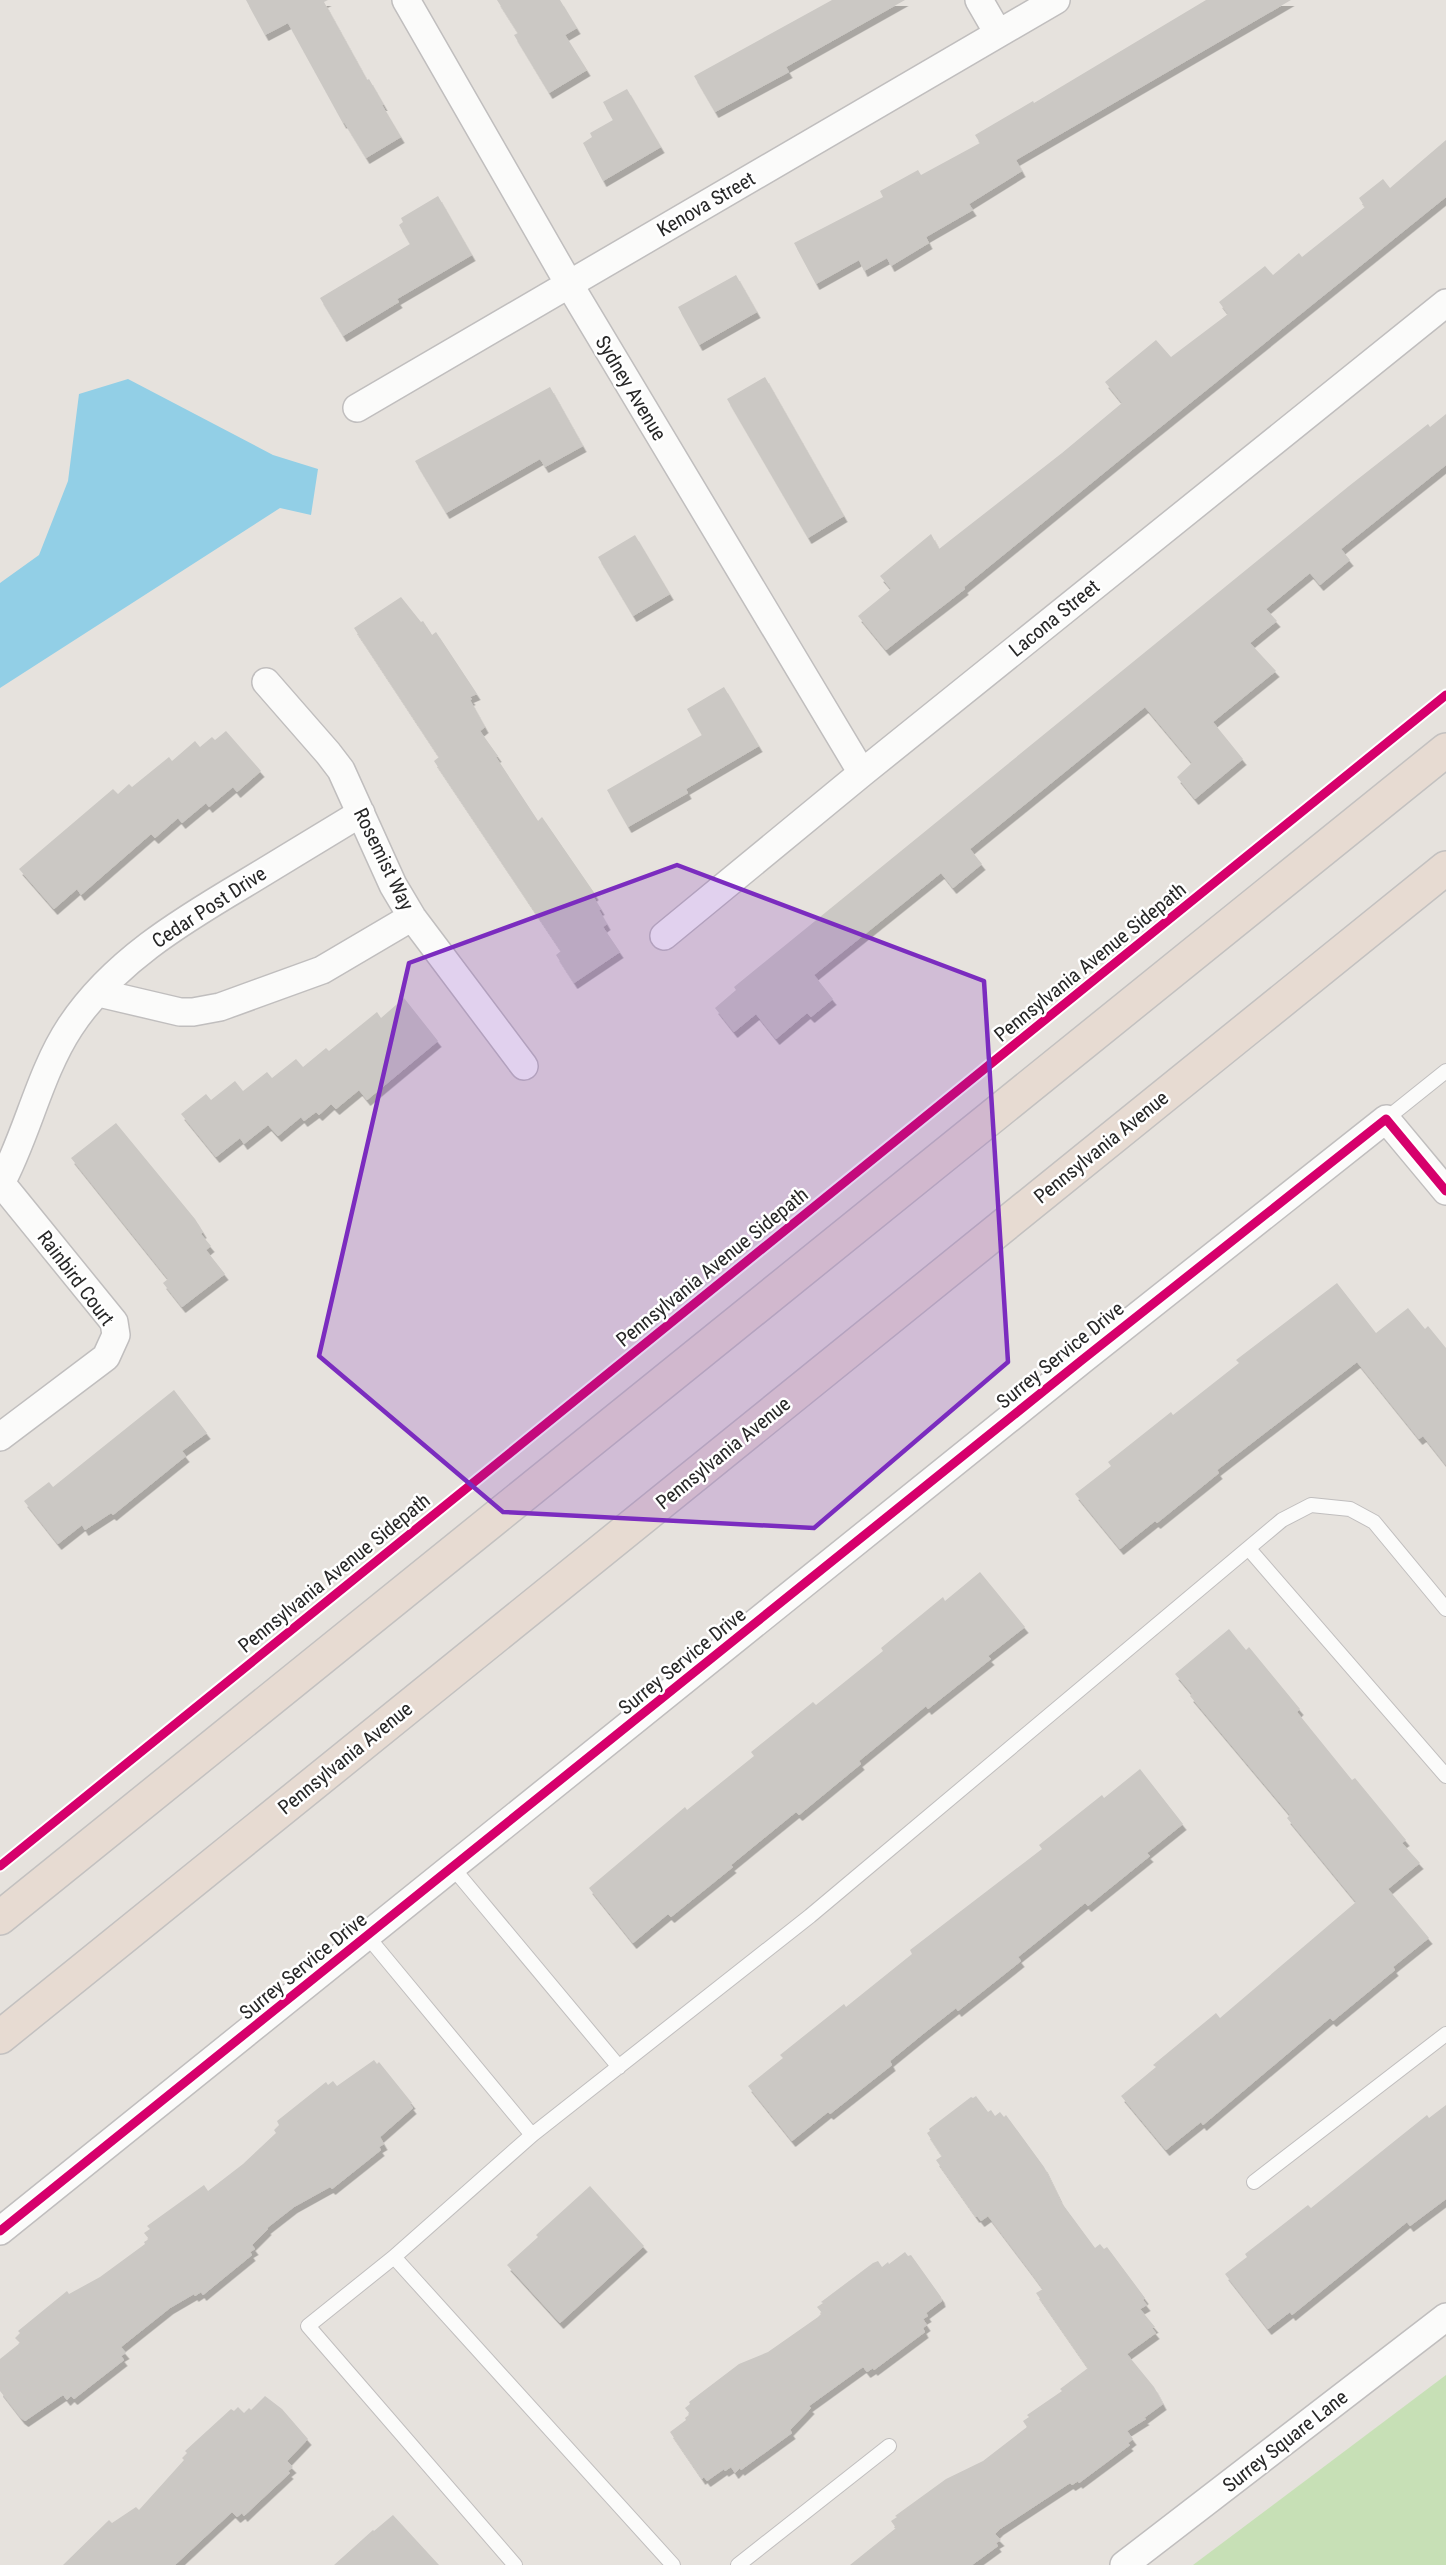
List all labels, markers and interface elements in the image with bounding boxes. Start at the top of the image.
street label: Kenova Street [653,166,759,242]
street label: Sydney Avenue [590,331,672,445]
street label: Lacona Street [1004,574,1104,662]
street label: Rosemist Way [349,804,419,914]
street label: Cedar Post Drive [147,861,271,953]
street label: Pennsylvania Avenue Sidepath [989,877,1191,1047]
street label: Pennsylvania Avenue [1029,1086,1173,1208]
street label: Pennsylvania Avenue Sidepath [611,1182,813,1352]
street label: Rainbird Court [32,1226,120,1330]
street label: Surrey Service Drive [992,1296,1128,1414]
street label: Pennsylvania Avenue [651,1392,795,1514]
street label: Pennsylvania Avenue Sidepath [233,1488,435,1658]
street label: Surrey Service Drive [614,1602,750,1720]
street label: Pennsylvania Avenue [273,1697,417,1819]
street label: Surrey Service Drive [235,1907,371,2025]
street label: Surrey Square Lane [1218,2385,1352,2497]

